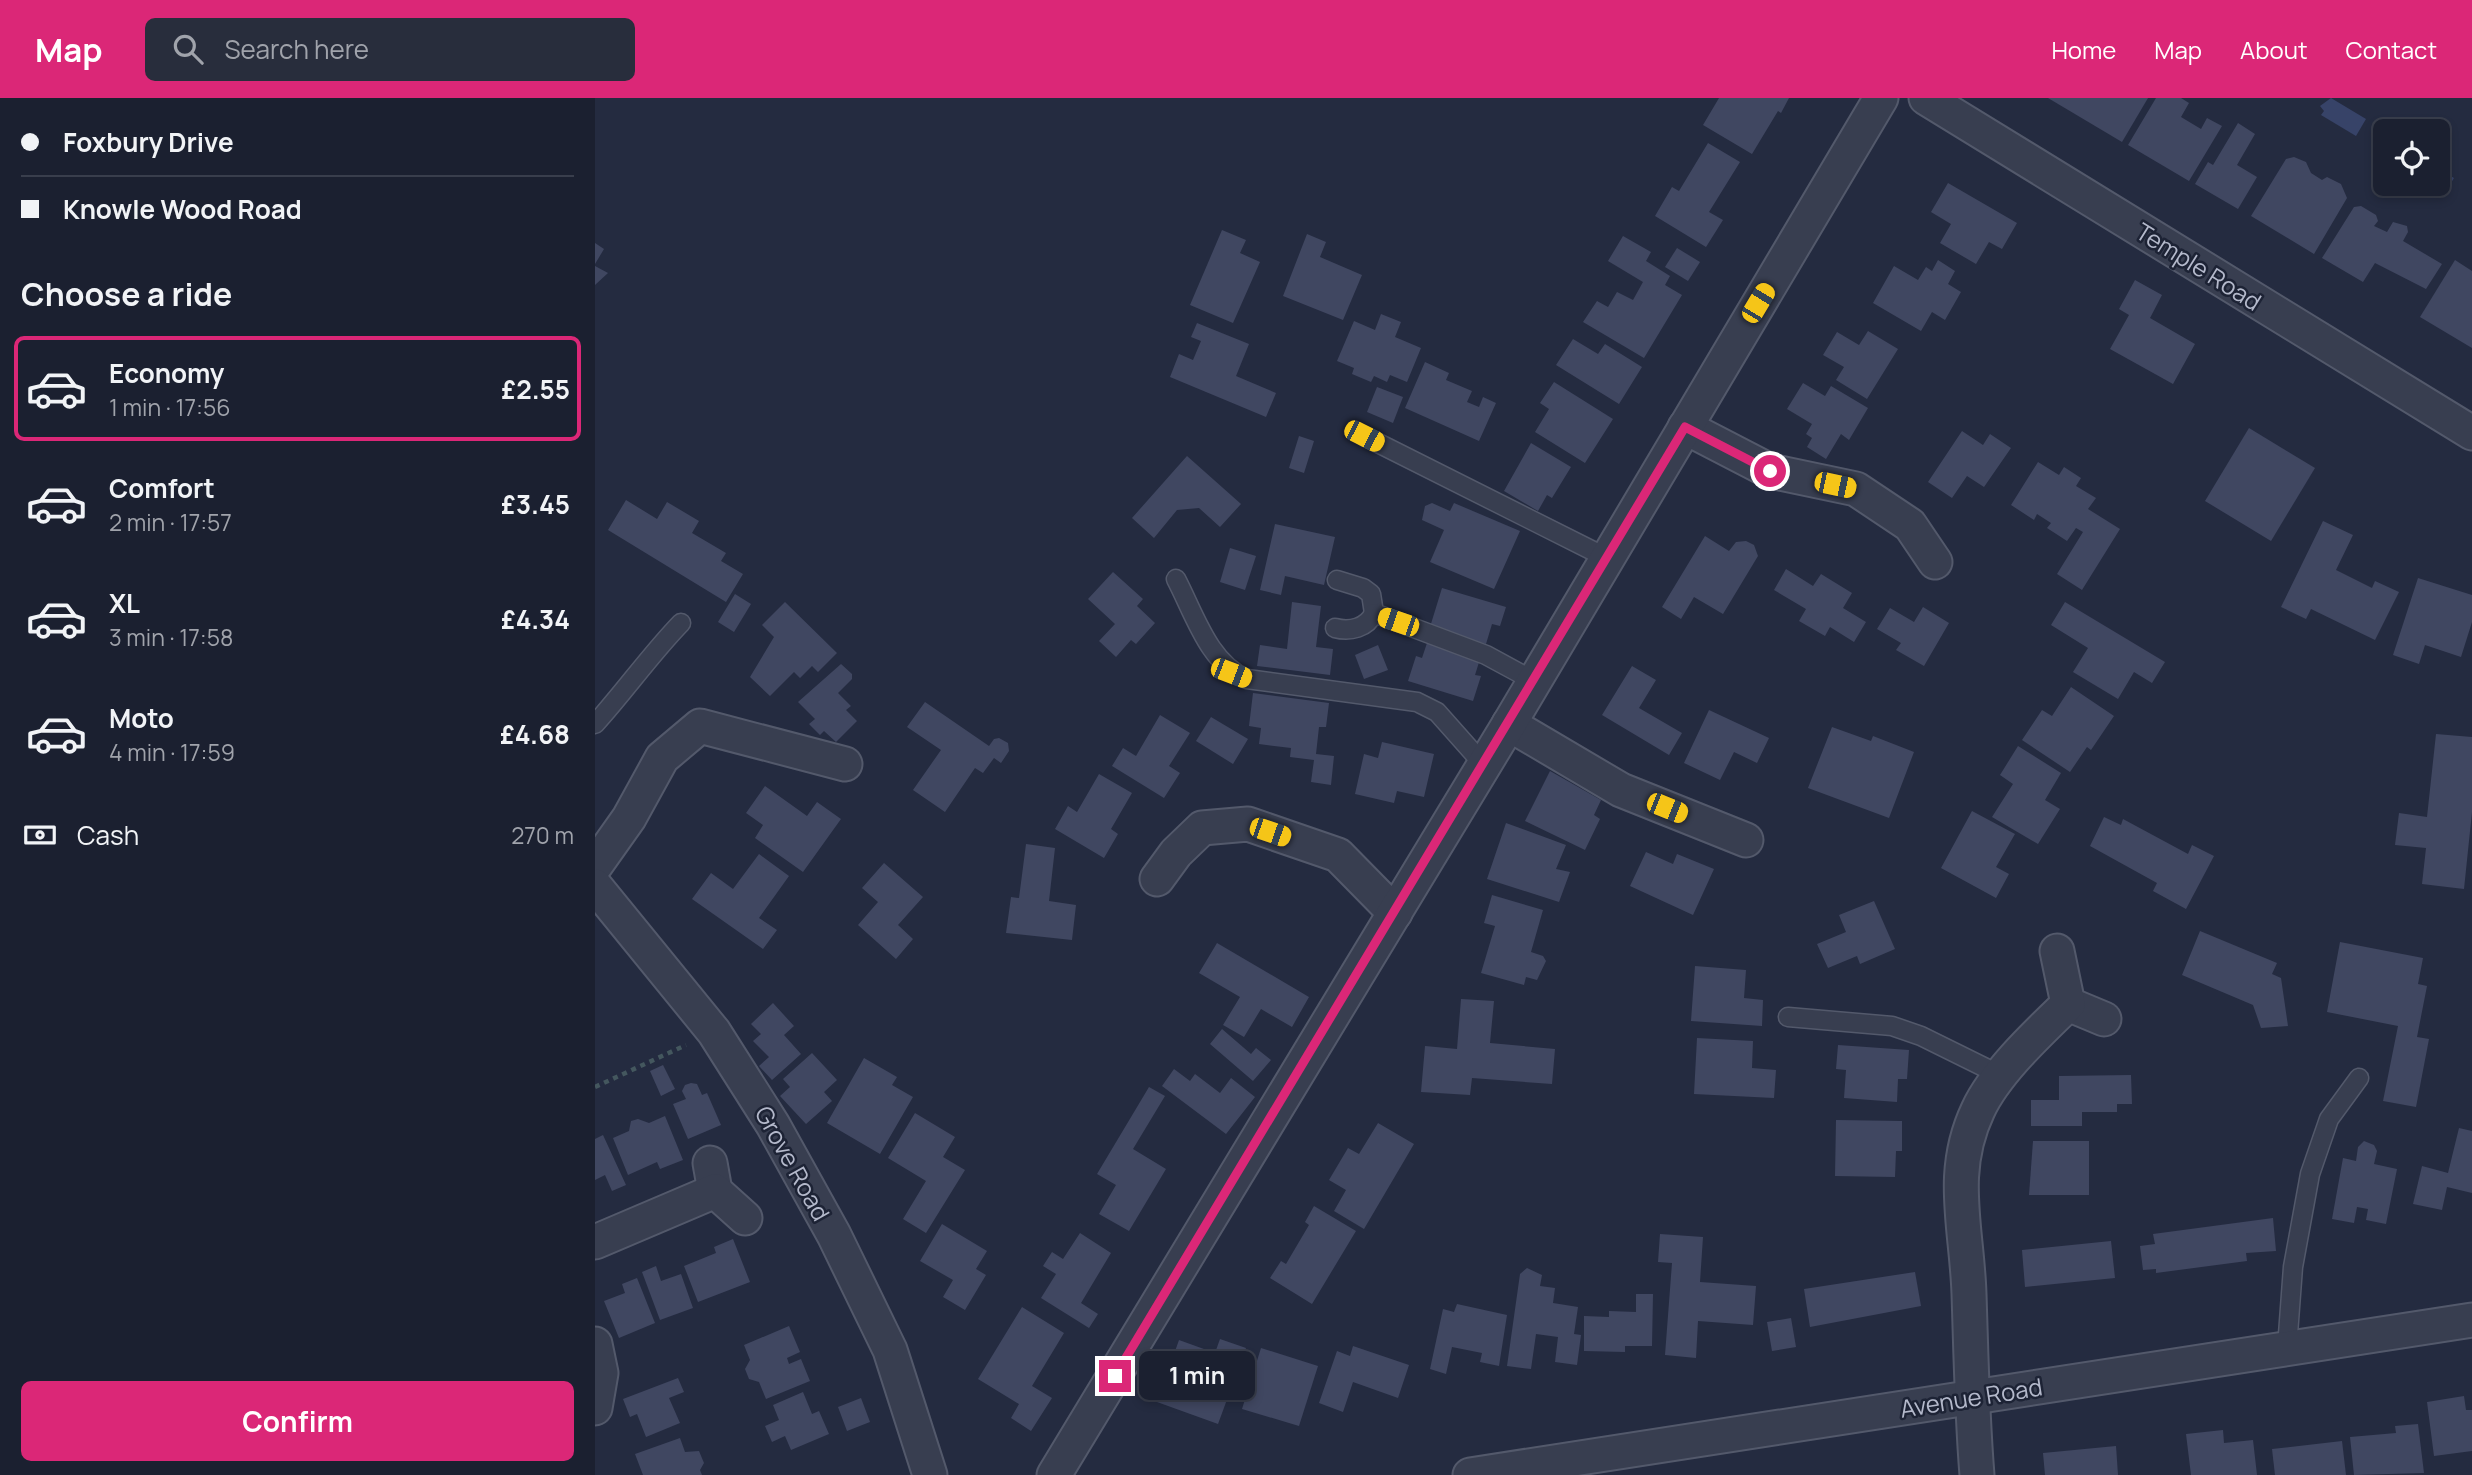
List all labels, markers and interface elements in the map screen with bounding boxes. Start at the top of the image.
search box [145,18,635,81]
text: Map [35,27,103,72]
icon: search [169,30,207,68]
text: Search here [225,31,369,67]
text: Home [2051,33,2116,66]
text: Map [2154,33,2202,66]
text: About [2240,33,2308,66]
text: Contact [2346,33,2437,66]
map controls [2373,119,2450,196]
button: locate [2373,119,2450,196]
text: Foxbury Drive [63,124,234,160]
text: Knowle Wood Road [63,191,302,227]
street label: Temple Road [2130,214,2268,318]
text: Choose a ride [21,272,232,316]
car [1739,280,1778,326]
text: Economy [109,355,224,391]
icon: car [25,357,88,420]
text: £2.55 [501,371,570,407]
text: 1 min · 17:56 [109,391,230,423]
car [1341,417,1388,455]
route start [1754,455,1786,487]
text: Comfort [109,470,215,506]
car [1813,470,1858,500]
icon: car [25,472,88,535]
text: £3.45 [501,486,570,522]
text: 2 min · 17:57 [109,506,232,538]
text: XL [109,585,140,621]
icon: car [25,587,88,650]
text: £4.34 [501,601,570,637]
car [1375,605,1422,639]
text: 3 min · 17:58 [109,621,233,653]
car [1208,656,1255,690]
text: Moto [109,700,174,736]
icon: car [25,702,88,765]
text: £4.68 [500,716,570,752]
text: 4 min · 17:59 [109,736,235,768]
car [1644,790,1691,826]
car [1247,815,1294,849]
icon: cash [21,816,59,854]
text: Cash [77,817,139,853]
text: 270 m [511,819,574,851]
street label: Grove Road [748,1100,838,1226]
callout: 1 min [1139,1352,1255,1400]
text: 1 min [1169,1359,1225,1391]
route end [1099,1360,1131,1392]
street label: Avenue Road [1897,1369,2045,1425]
button: Confirm [21,1381,574,1461]

